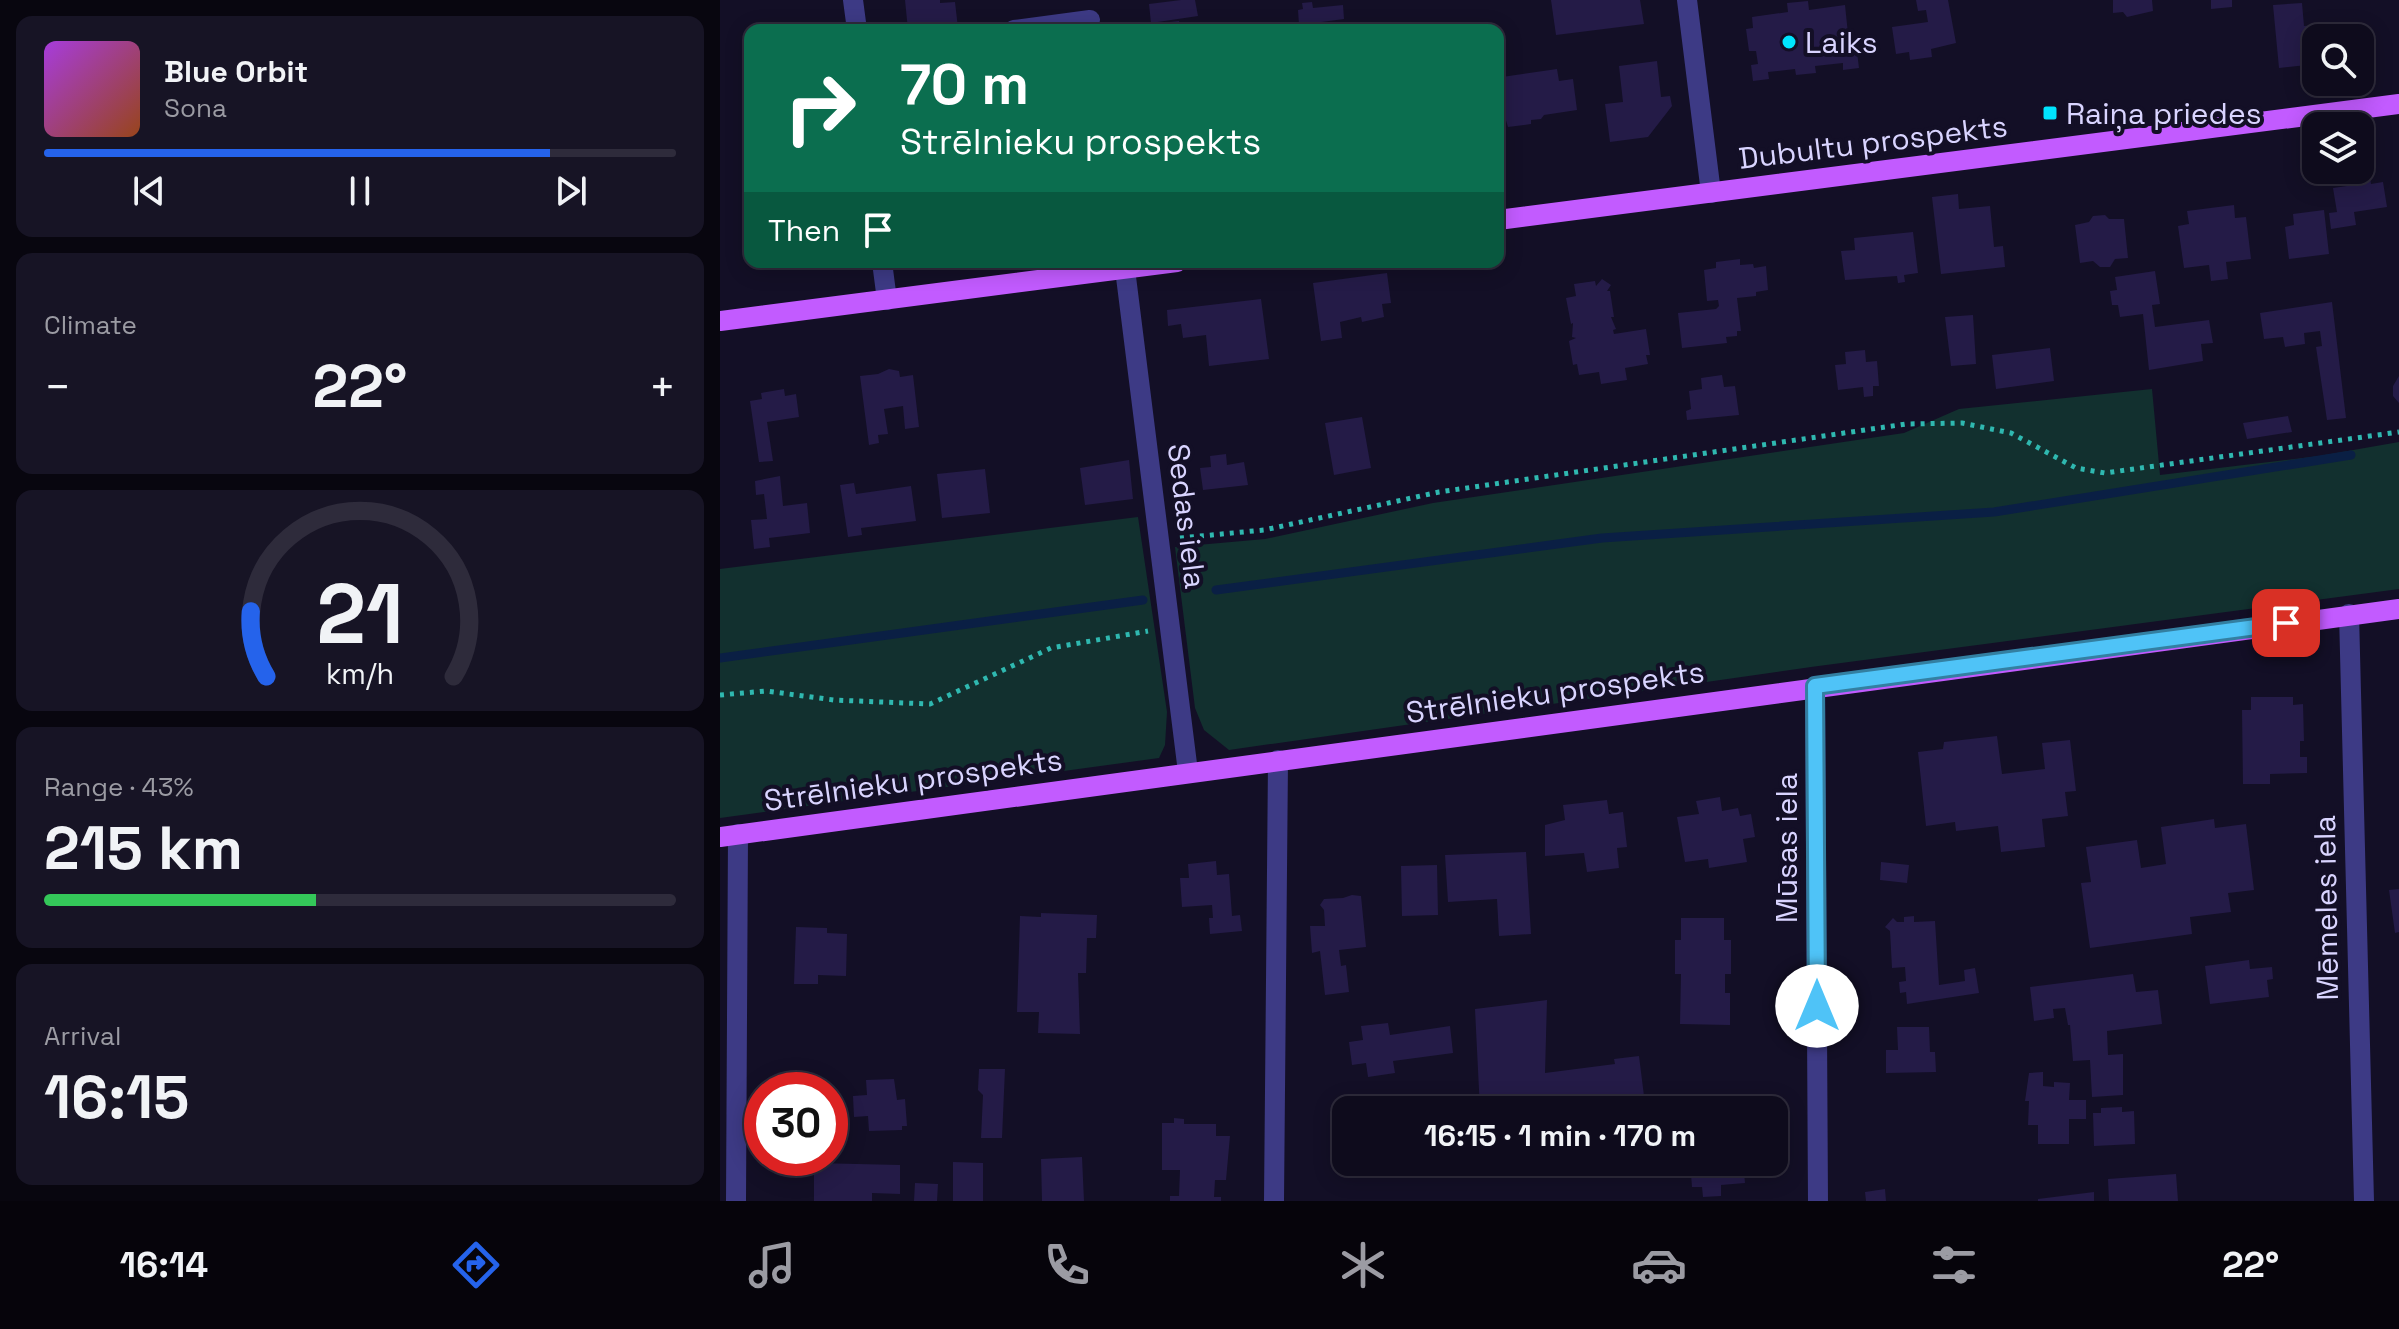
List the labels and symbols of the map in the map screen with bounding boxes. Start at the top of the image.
place label: Laiks [1805,23,1878,62]
marker: Laiks [1780,33,1798,51]
place label: Raiņa priedes [2066,94,2262,133]
marker: Raiņa priedes [2041,104,2059,122]
street label: Dubultu prospekts [1736,106,2010,178]
street label: Sedas iela [1159,441,1215,591]
pin [2252,589,2320,657]
street label: Strēlnieku prospekts [1403,652,1707,732]
street label: Strēlnieku prospekts [761,740,1065,820]
street label: Mūsas iela [1767,773,1806,923]
street label: Mēmeles iela [2305,815,2347,1001]
position arrow [1775,964,1859,1048]
speed limit sign: 30 [744,1072,848,1176]

